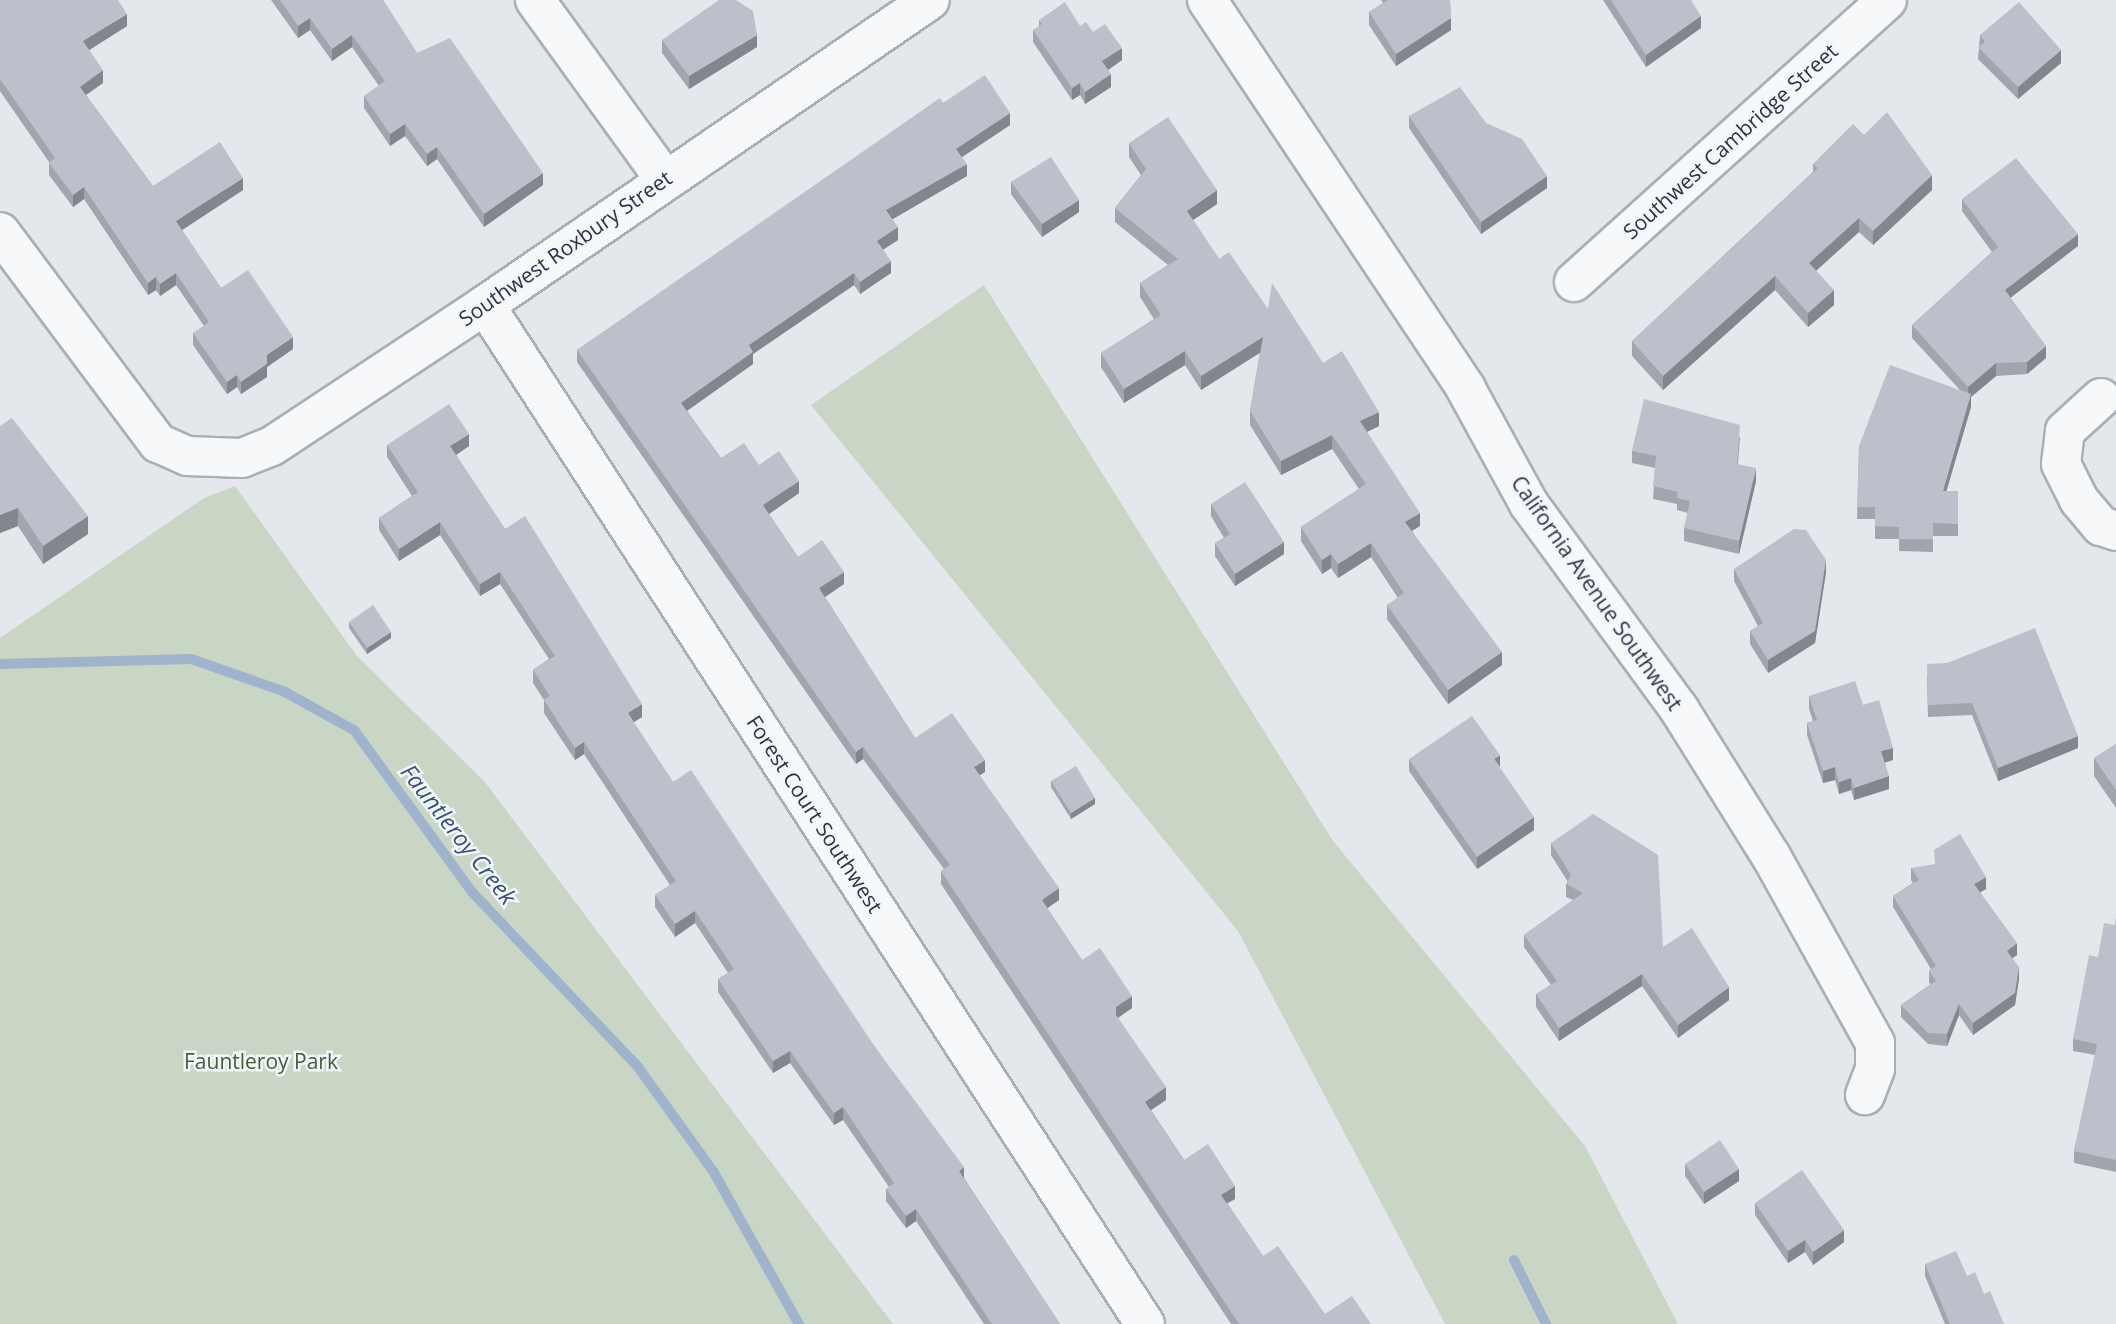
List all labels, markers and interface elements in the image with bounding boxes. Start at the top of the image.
street label: Southwest Cambridge Street [1618,38,1842,244]
street label: Southwest Roxbury Street [454,165,676,331]
street label: California Avenue Southwest [1506,471,1688,715]
street label: Forest Court Southwest [742,711,888,917]
water label: Fauntleroy Creek [396,758,522,910]
park label: Fauntleroy Park [184,1048,338,1074]

